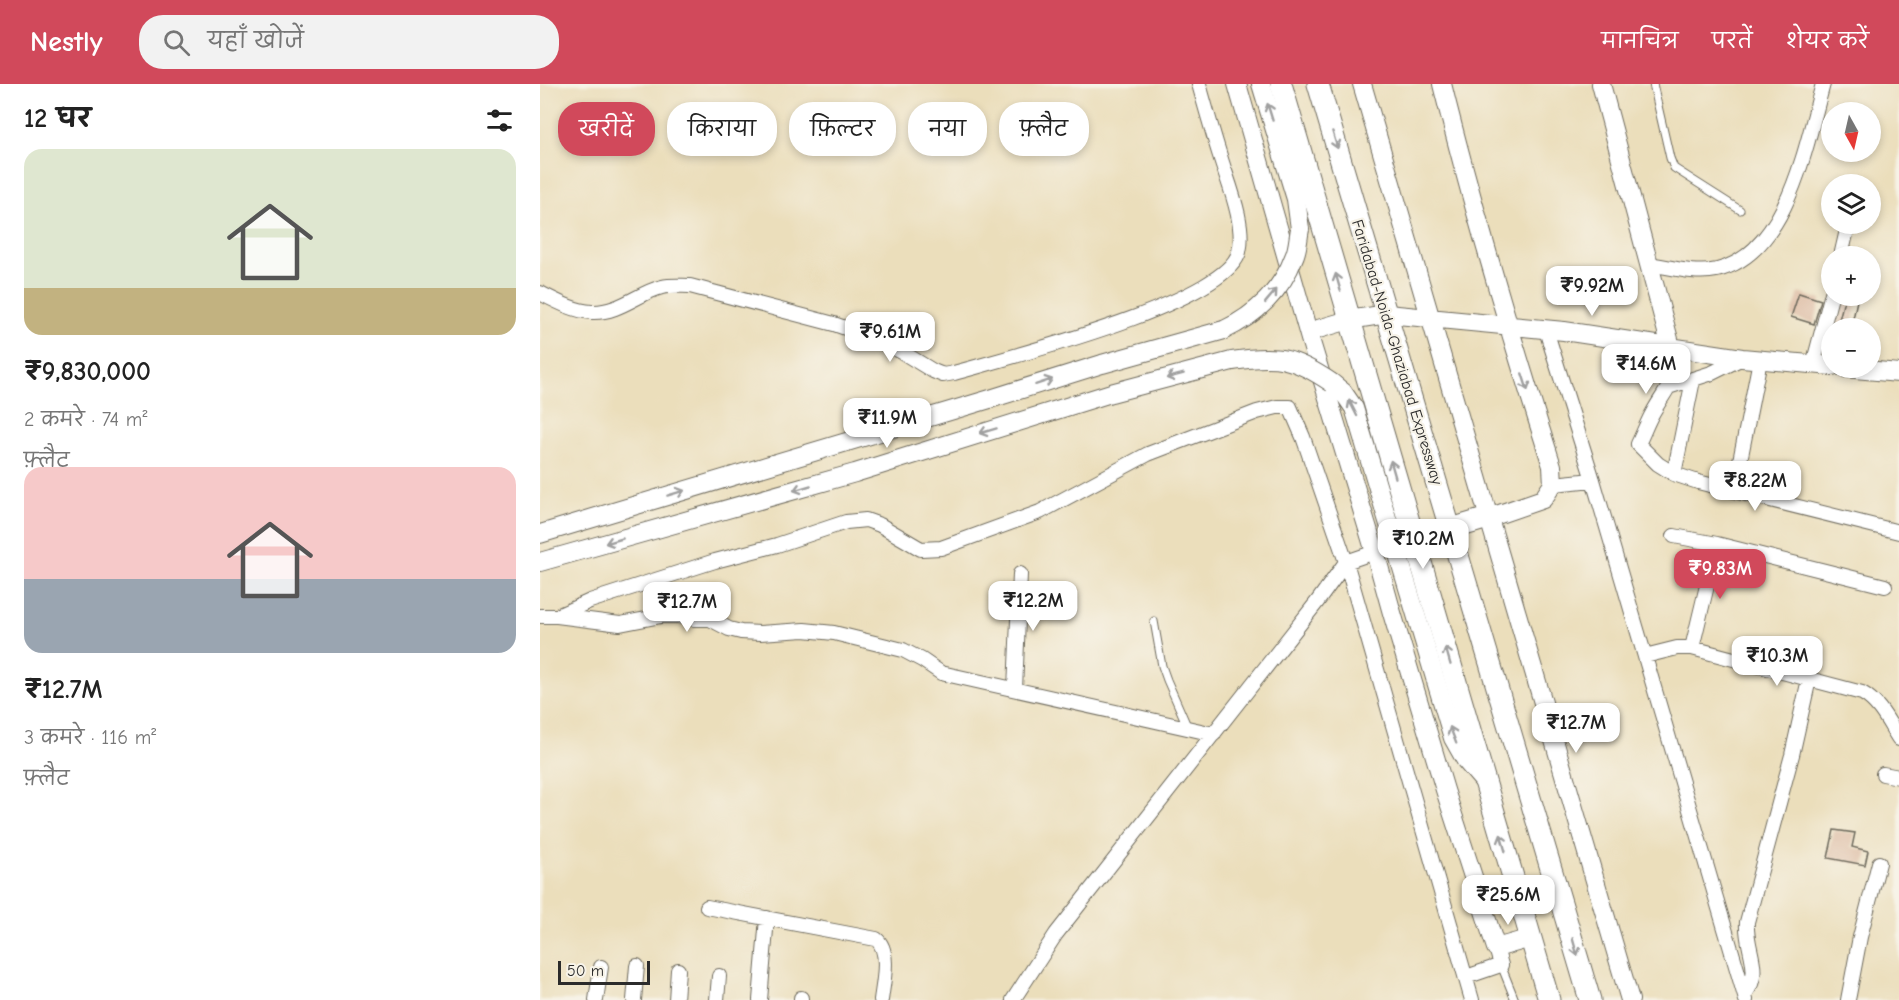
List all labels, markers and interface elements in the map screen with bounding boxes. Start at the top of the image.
search box [139,15,559,69]
text: Nestly [30,26,103,58]
icon: search [160,26,193,59]
text: यहाँ खोजें [208,28,304,54]
text: मानचित्र [1601,29,1678,53]
text: परतें [1711,29,1753,53]
text: शेयर करें [1786,29,1869,53]
chip: खरीदें [558,102,655,156]
chip: किराया [667,102,777,156]
chip: फ़िल्टर [789,102,896,156]
chip: नया [908,102,987,156]
chip: फ़्लैट [999,102,1089,156]
north arrow [1821,102,1881,162]
map controls [1821,102,1881,378]
one-way arrow [1264,103,1275,122]
text: 12 घर [24,104,91,134]
icon: filters [483,104,516,137]
one-way arrow [1330,130,1341,149]
button: layers [1821,174,1881,234]
icon: home [216,188,324,296]
street label: Faridabad-Noida-Ghaziabad Expressway [1348,218,1446,488]
button: + [1821,246,1881,306]
pin: ₹9.92M [1543,266,1641,317]
one-way arrow [1332,273,1343,292]
text: ₹9.92M [1560,274,1624,297]
one-way arrow [1264,289,1278,304]
pin: ₹9.61M [841,312,939,363]
button: − [1821,318,1881,378]
text: ₹9.61M [859,320,921,343]
pin: ₹14.6M [1597,344,1695,395]
text: ₹14.6M [1616,352,1676,375]
text: ₹9,830,000 [24,357,151,387]
one-way arrow [1166,370,1185,382]
one-way arrow [1521,372,1532,391]
one-way arrow [1034,376,1053,387]
pin: ₹11.9M [838,398,936,449]
one-way arrow [1346,400,1358,418]
text: ₹11.9M [857,406,917,429]
text: 2 कमरे · 74 m² [24,408,147,431]
one-way arrow [979,426,998,437]
text: फ़्लैट [24,449,70,472]
one-way arrow [1387,460,1398,479]
pin: ₹8.22M [1706,461,1804,512]
text: ₹8.22M [1723,469,1787,492]
one-way arrow [793,483,812,494]
one-way arrow [667,487,686,498]
icon: home [216,506,324,614]
pin: ₹10.2M [1374,519,1472,570]
text: ₹10.2M [1392,527,1454,550]
one-way arrow [605,536,624,547]
pin: ₹9.83M [1671,549,1769,600]
text: ₹9.83M [1688,557,1752,580]
pin: ₹12.2M [984,581,1082,632]
pin: ₹12.7M [638,582,736,633]
text: ₹12.2M [1002,589,1064,612]
text: ₹12.7M [657,590,717,613]
pin: ₹10.3M [1728,636,1826,687]
text: ₹10.3M [1746,644,1808,667]
one-way arrow [1442,647,1453,666]
text: ₹12.7M [24,675,102,705]
pin: ₹12.7M [1527,703,1625,754]
text: ₹12.7M [1546,711,1606,734]
text: 3 कमरे · 116 m² [24,726,156,749]
one-way arrow [1447,726,1458,745]
text: फ़्लैट [24,767,70,790]
one-way arrow [1497,834,1508,853]
pin: ₹25.6M [1459,875,1557,926]
text: ₹25.6M [1476,883,1540,906]
one-way arrow [1570,937,1581,956]
scale bar [558,958,650,986]
text: 50 m [567,962,604,980]

